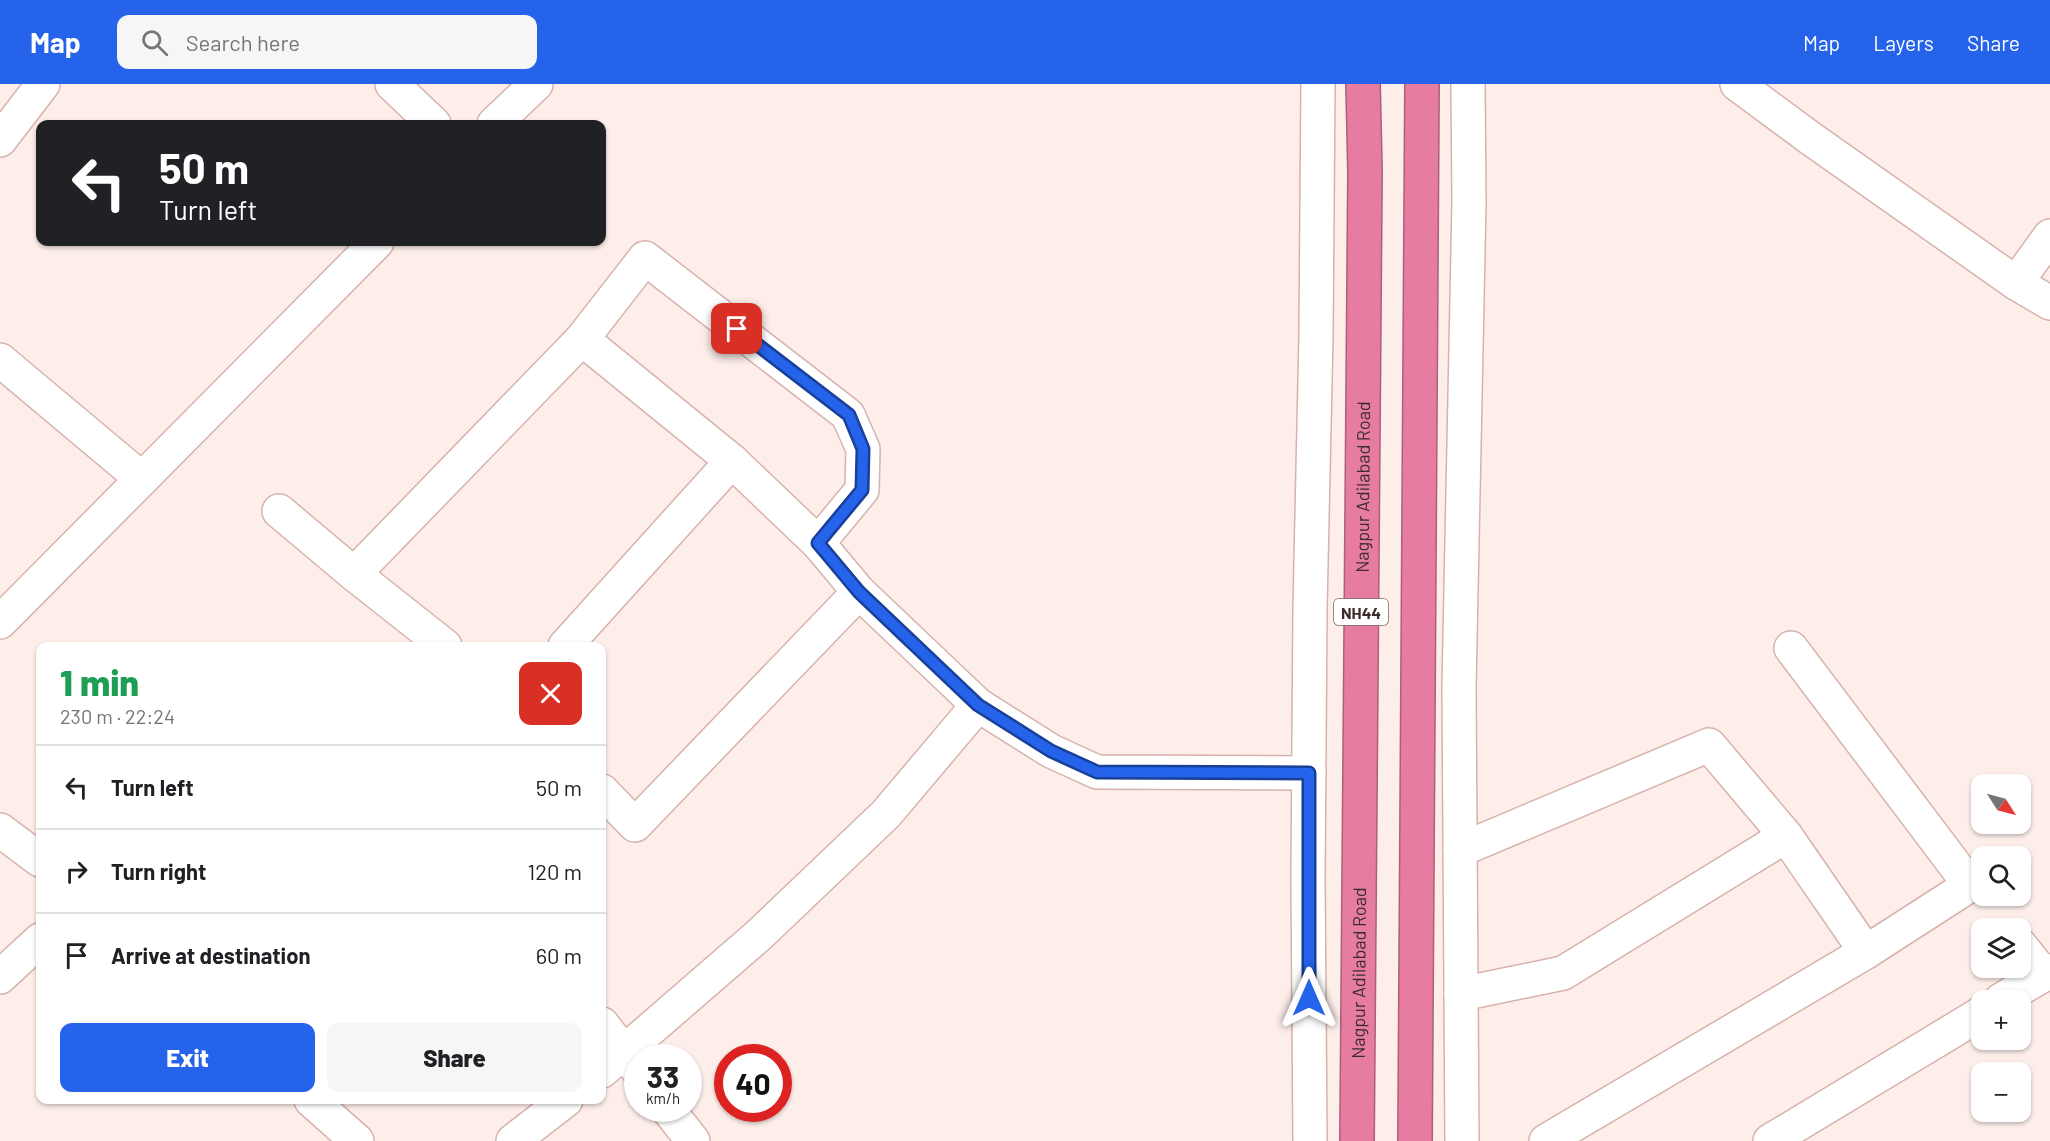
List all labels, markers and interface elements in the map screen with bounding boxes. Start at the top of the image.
search box [117,15,537,69]
text: Map [30,25,81,59]
icon: search [138,26,171,59]
text: Search here [186,29,300,55]
text: Map [1803,30,1840,55]
text: Layers [1873,30,1934,55]
text: Share [1967,30,2020,55]
text: 50 m [159,142,249,192]
icon: left [60,144,138,222]
text: Turn left [159,193,257,225]
pin [711,303,762,354]
icon: arrive [720,312,753,345]
street label: Nagpur Adilabad Road [1351,401,1374,573]
road number: NH44 [1334,599,1388,625]
text: 1 min [60,660,139,703]
button: close [519,662,582,725]
text: 230 m · 22:24 [60,704,175,728]
icon: left [60,771,93,804]
text: Turn left [111,774,194,800]
text: 50 m [536,774,582,800]
north arrow [1971,774,2031,834]
map controls [1971,774,2031,1122]
button: search [1971,846,2031,906]
icon: right [60,855,93,888]
text: Turn right [111,858,206,884]
text: 120 m [527,858,582,884]
street label: Nagpur Adilabad Road [1347,887,1370,1059]
button: layers [1971,918,2031,978]
icon: arrive [60,939,93,972]
text: Arrive at destination [111,942,310,968]
text: 60 m [536,942,582,968]
position arrow [1277,966,1341,1030]
button: + [1971,990,2031,1050]
button: Exit [60,1023,315,1092]
button: Share [327,1023,582,1092]
speed limit sign: 40 [714,1044,792,1122]
text: 33 [647,1058,679,1094]
button: − [1971,1062,2031,1122]
text: km/h [646,1089,680,1107]

